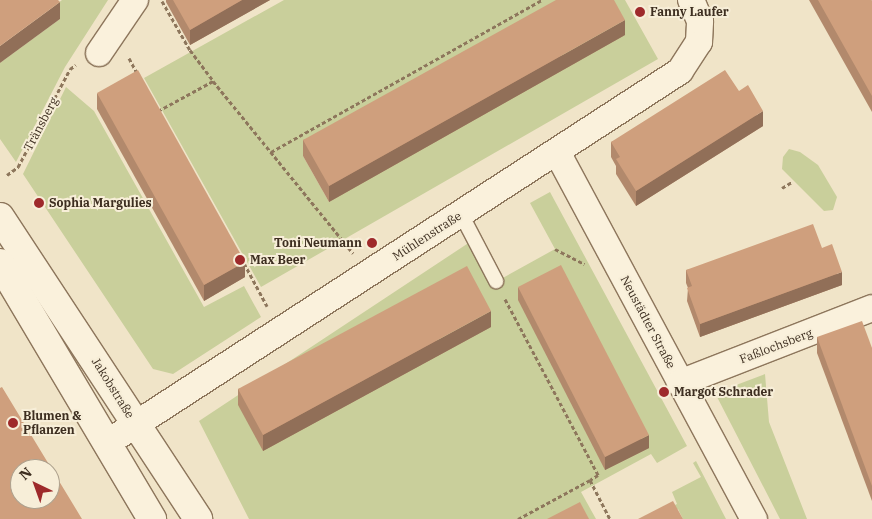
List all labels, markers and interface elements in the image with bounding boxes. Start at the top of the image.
place label: Fanny Laufer [650,5,729,19]
marker: Fanny Laufer [634,6,646,18]
street label: Tränsberg [21,95,61,153]
place label: Sophia Margulies [49,196,152,210]
marker: Sophia Margulies [33,197,45,209]
street label: Mühlenstraße [390,208,464,264]
place label: Toni Neumann [274,236,362,250]
marker: Toni Neumann [366,237,378,249]
place label: Max Beer [250,253,305,267]
marker: Max Beer [234,254,246,266]
street label: Neustädter Straße [617,273,679,371]
street label: Faßlochsberg [738,326,814,366]
street label: Jakobstraße [89,355,137,421]
place label: Margot Schrader [674,385,773,399]
marker: Margot Schrader [658,386,670,398]
place label: Blumen & Pflanzen [23,409,81,437]
marker: Blumen & Pflanzen [7,417,19,429]
north arrow [10,459,60,509]
text: N [15,463,36,484]

